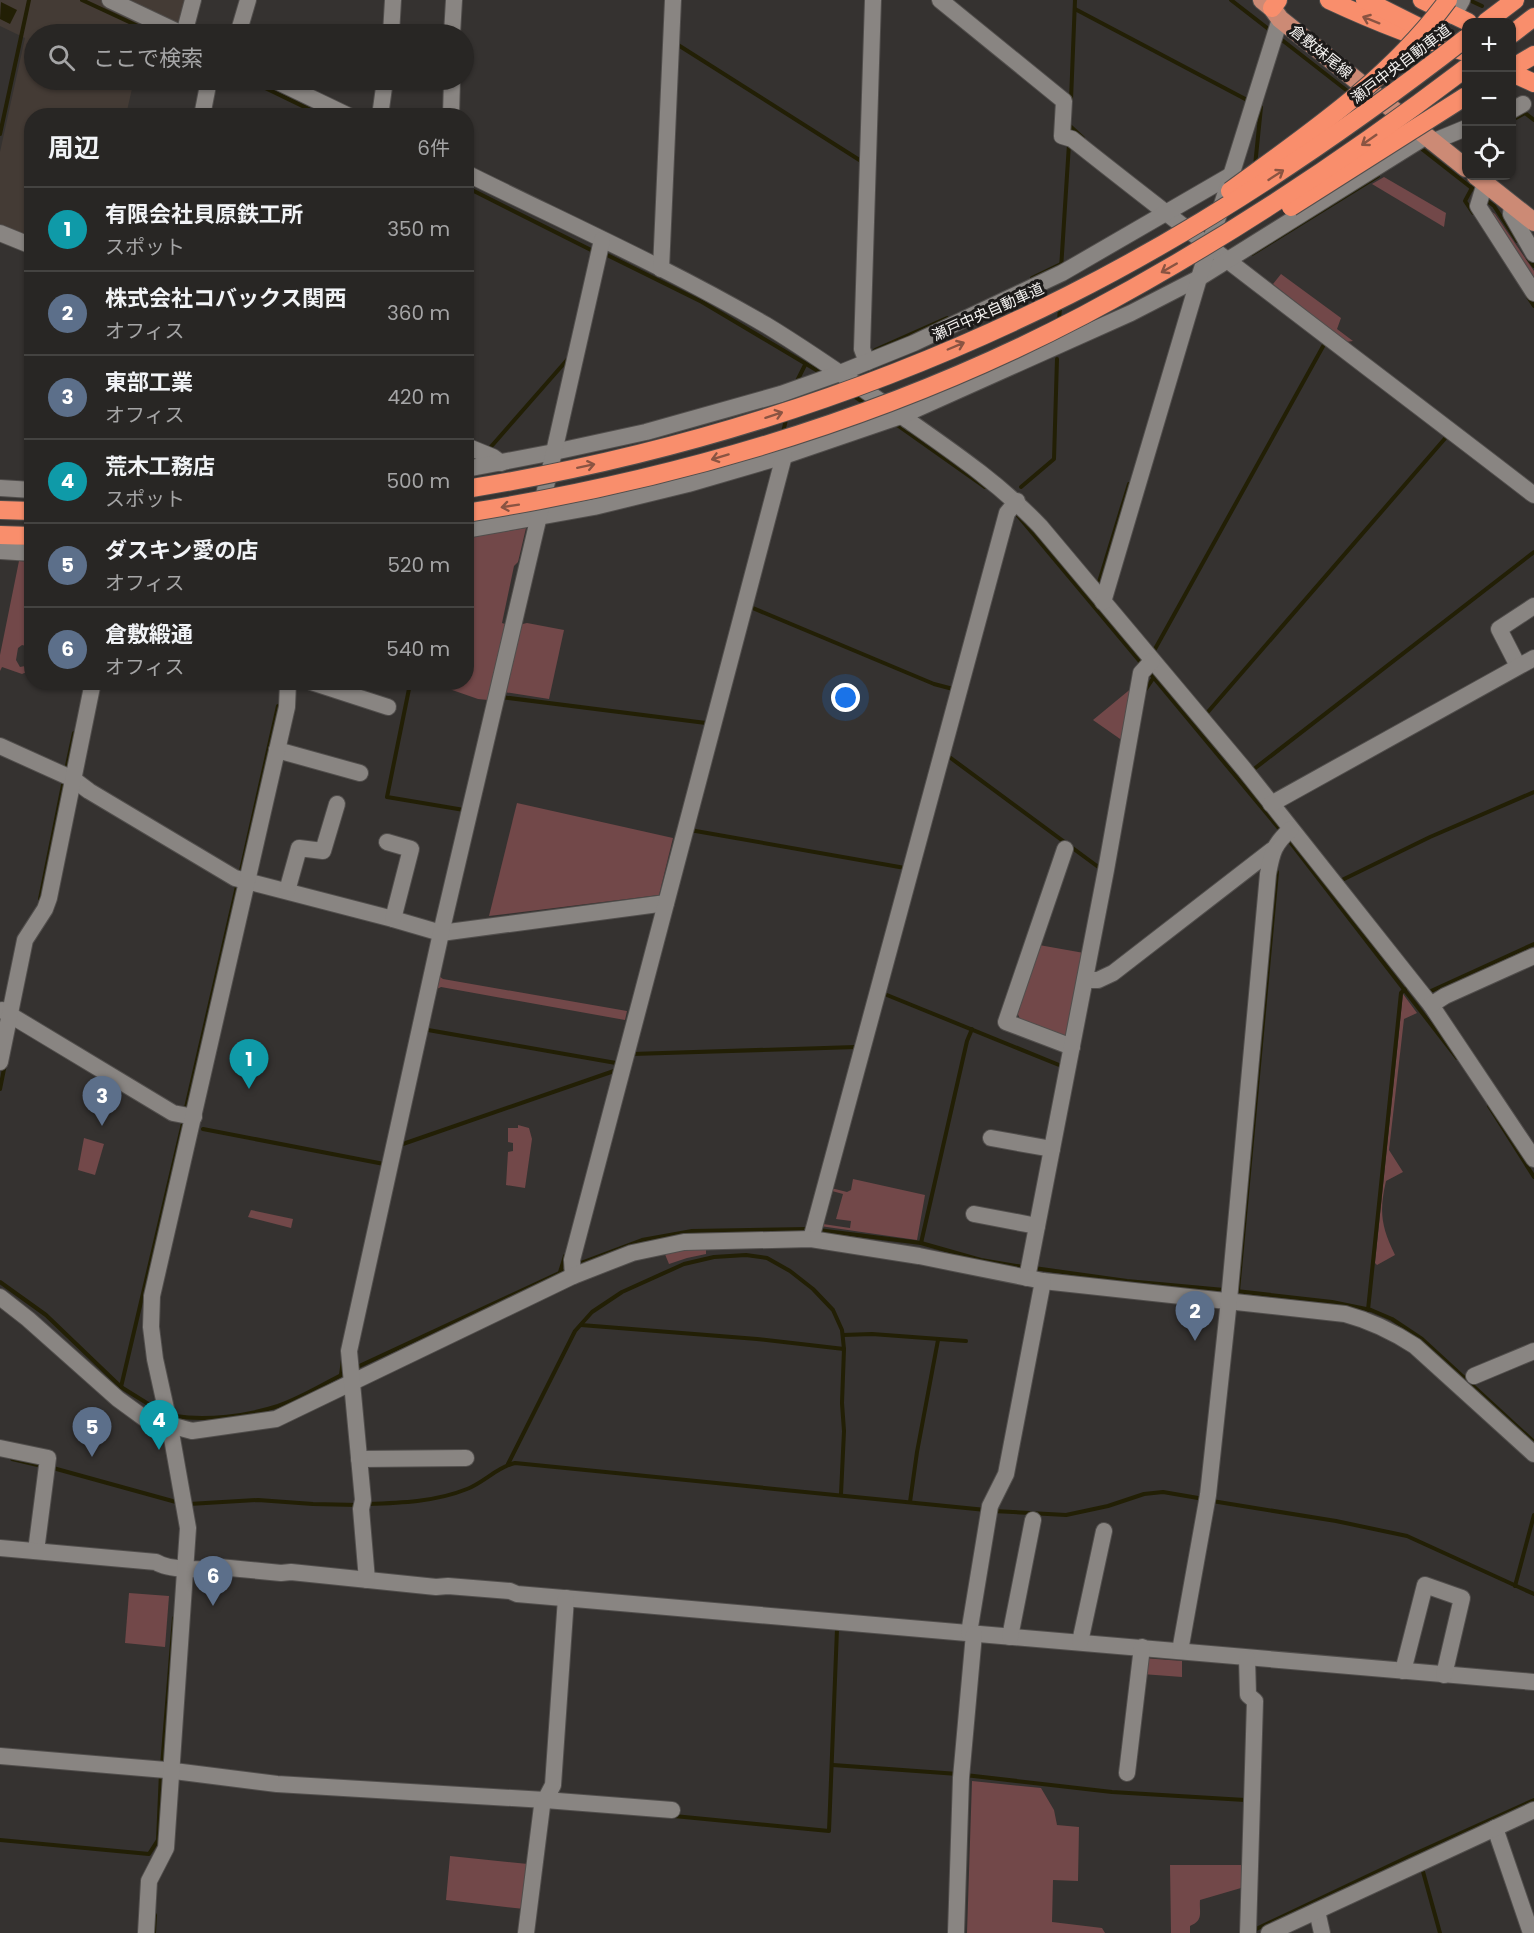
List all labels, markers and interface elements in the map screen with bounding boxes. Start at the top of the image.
one-way arrow [1363,13,1381,24]
map controls [1462,18,1516,180]
button: + [1462,18,1516,72]
street label: 瀬戸中央自動車道 [1346,19,1455,108]
street label: 倉敷妹尾線 [1286,20,1357,83]
search box [24,24,474,90]
icon: search [45,41,78,74]
text: ここで検索 [93,43,203,74]
button: − [1462,72,1516,126]
button: locate [1462,126,1516,180]
text: 周辺 [48,130,100,166]
text: 6件 [417,134,450,162]
one-way arrow [1361,134,1377,146]
one-way arrow [1267,168,1284,180]
text: 有限会社貝原鉄工所 [105,199,303,230]
text: 1 [64,215,71,243]
text: 350 m [387,215,450,243]
text: スポット [105,233,185,261]
one-way arrow [1161,262,1178,274]
street label: 瀬戸中央自動車道 [929,278,1047,346]
text: 株式会社コバックス関西 [105,283,346,314]
text: 2 [62,299,73,327]
text: 360 m [387,299,450,327]
text: オフィス [105,317,185,345]
one-way arrow [947,340,965,351]
text: 東部工業 [105,367,193,398]
text: 3 [61,383,74,411]
text: 420 m [387,383,450,411]
text: オフィス [105,401,185,429]
one-way arrow [764,409,783,420]
text: 荒木工務店 [105,451,215,482]
one-way arrow [711,452,730,463]
one-way arrow [576,460,595,471]
text: 4 [61,467,74,495]
text: 500 m [386,467,450,495]
text: スポット [105,485,185,513]
one-way arrow [500,501,520,512]
text: ダスキン愛の店 [105,535,258,566]
text: 5 [61,551,74,579]
text: 520 m [387,551,450,579]
text: オフィス [105,569,185,597]
text: 倉敷緞通 [105,619,193,650]
text: 6 [61,635,74,663]
text: 540 m [386,635,450,663]
text: オフィス [105,653,185,681]
your location [831,683,860,712]
pin: 1 [230,1040,268,1089]
pin: 3 [82,1076,122,1126]
pin: 2 [1176,1292,1214,1341]
pin: 4 [140,1400,178,1450]
pin: 5 [72,1408,112,1457]
pin: 6 [194,1556,232,1606]

